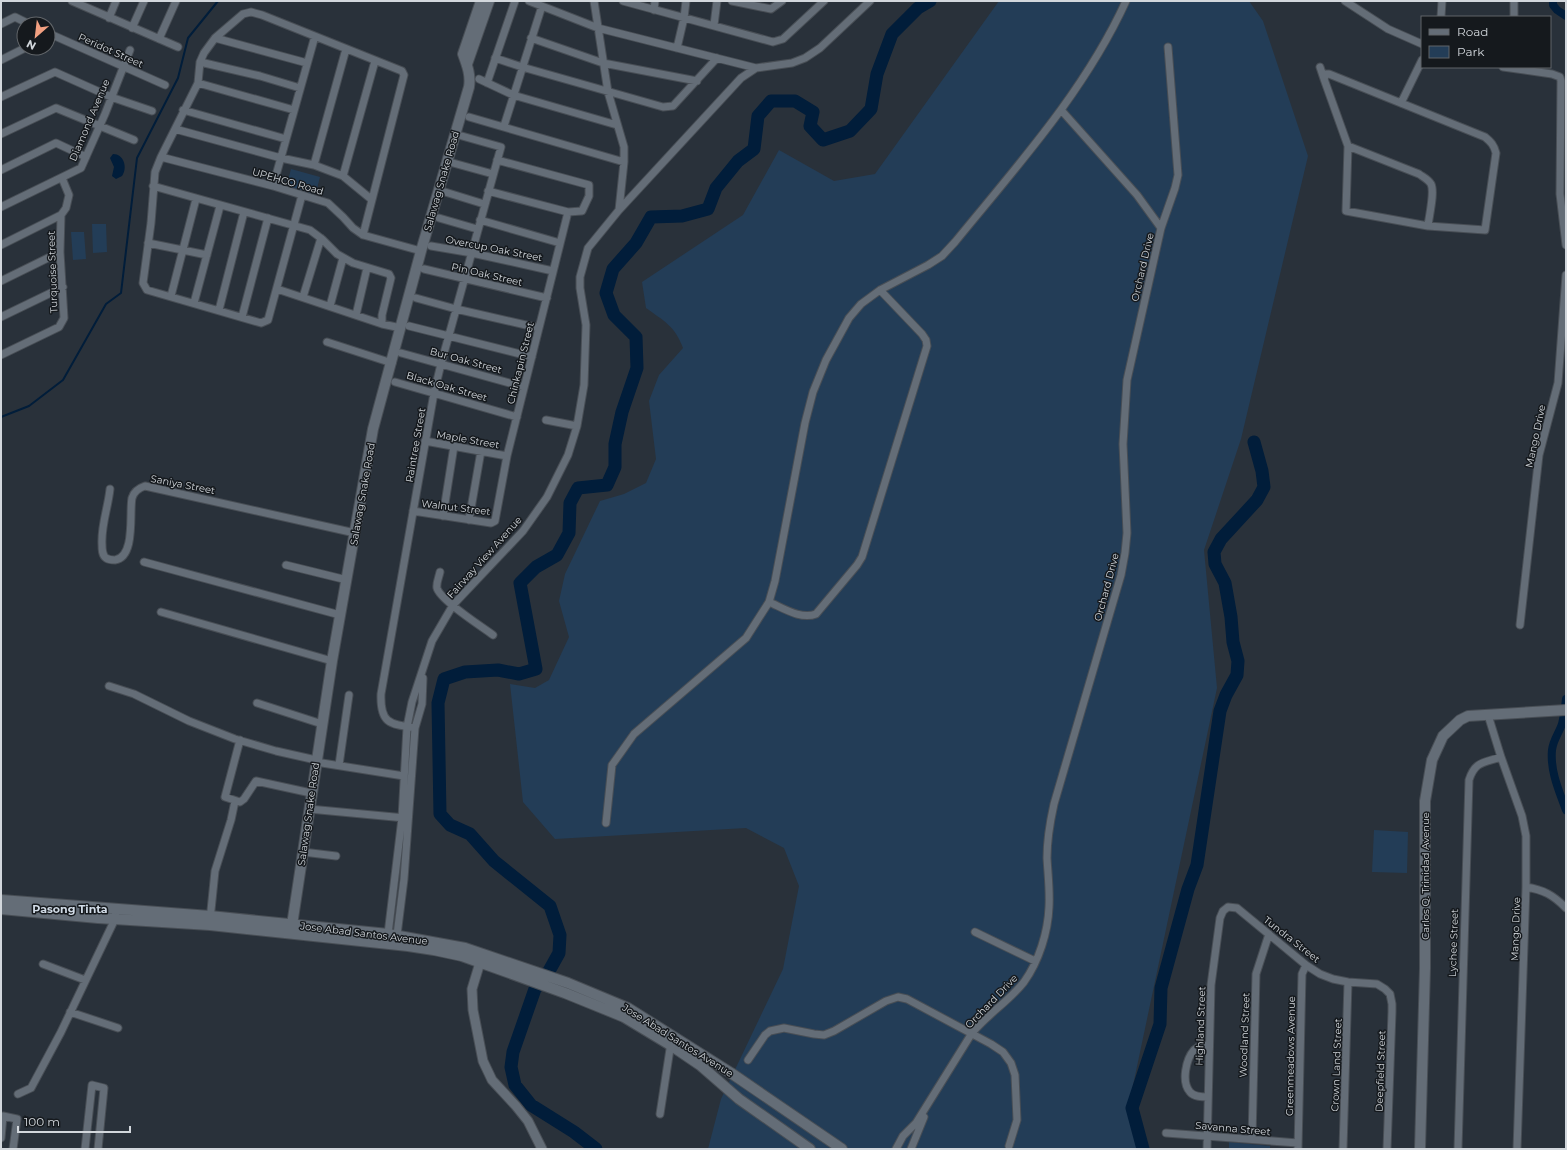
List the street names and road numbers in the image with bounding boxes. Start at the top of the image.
street label: Peridot Street [76,30,145,71]
street label: Diamond Avenue [66,77,113,163]
street label: Salawag Snake Road [421,129,462,233]
street label: UPEHCO Road [251,165,325,198]
street label: Turquoise Street [45,231,60,313]
street label: Orchard Drive [1128,232,1157,303]
street label: Overcup Oak Street [444,233,543,264]
street label: Pin Oak Street [450,260,524,289]
street label: Chinkapin Street [504,321,537,406]
street label: Bur Oak Street [428,345,503,376]
street label: Black Oak Street [405,369,489,404]
street label: Mango Drive [1522,403,1549,469]
street label: Raintree Street [403,407,428,483]
street label: Maple Street [435,428,500,451]
street label: Salawag Snake Road [347,442,378,546]
street label: Saniya Street [150,472,216,497]
street label: Walnut Street [421,497,491,518]
street label: Fairway View Avenue [444,514,525,601]
street label: Orchard Drive [1091,552,1122,623]
street label: Salawag Snake Road [295,762,322,866]
street label: Carlos Q. Trinidad Avenue [1419,812,1432,940]
street label: Mango Drive [1508,897,1523,961]
street label: Lychee Street [1446,909,1461,977]
street label: Tundra Street [1261,913,1323,966]
street label: Jose Abad Santos Avenue [299,919,428,948]
street label: Orchard Drive [962,972,1020,1031]
street label: Highland Street [1193,986,1208,1066]
street label: Woodland Street [1237,992,1252,1078]
street label: Greenmeadows Avenue [1283,996,1298,1116]
street label: Jose Abad Santos Avenue [619,1000,736,1080]
street label: Crown Land Street [1328,1018,1345,1112]
street label: Deepfield Street [1373,1030,1388,1112]
street label: Savanna Street [1195,1119,1271,1138]

